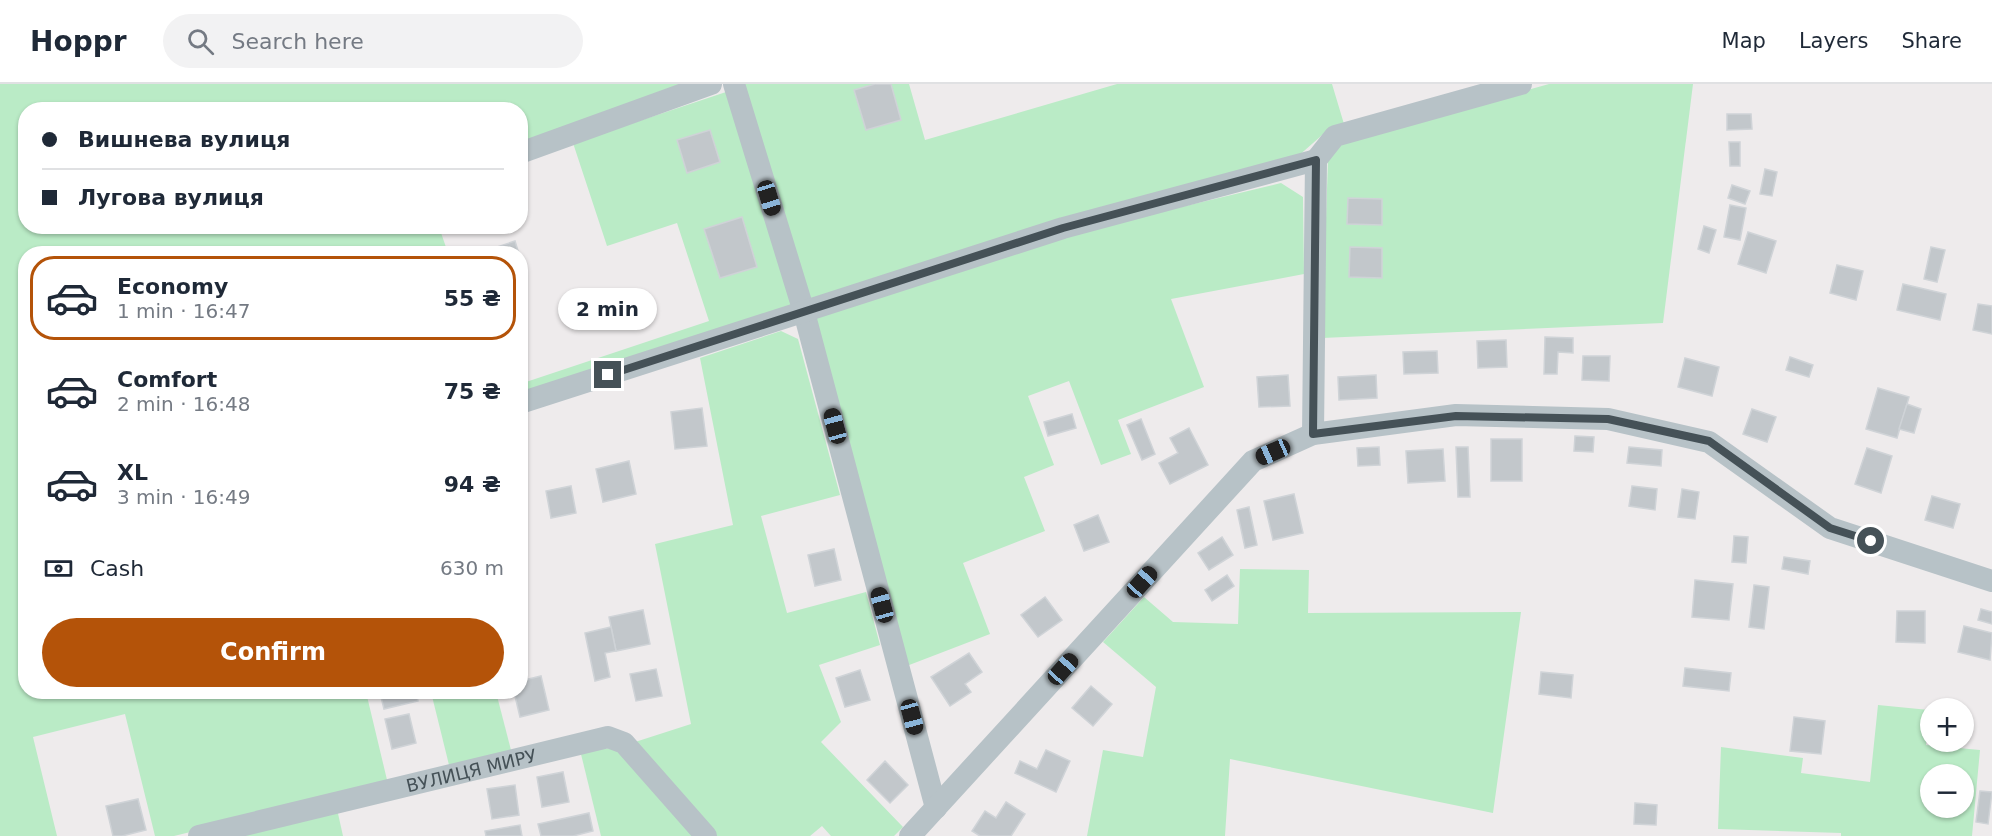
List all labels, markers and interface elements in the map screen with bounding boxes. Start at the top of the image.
search box [163,14,583,68]
text: Hoppr [30,25,127,58]
icon: search [184,25,217,58]
text: Search here [232,29,364,54]
text: Map [1722,29,1766,53]
text: Layers [1799,29,1868,53]
text: Share [1901,29,1962,53]
text: Вишнева вулиця [78,127,290,152]
car [755,178,783,218]
text: Лугова вулиця [78,185,264,210]
icon: car [45,271,99,325]
text: Economy [117,274,228,299]
text: 55 ₴ [444,286,501,311]
callout: 2 min [558,288,658,330]
text: 2 min [576,297,639,321]
text: 1 min · 16:47 [117,299,251,323]
route end [594,361,621,388]
icon: car [45,364,99,418]
text: Comfort [117,367,217,392]
text: 75 ₴ [444,379,501,404]
text: 2 min · 16:48 [117,392,251,416]
car [822,406,848,446]
car [1253,436,1293,468]
icon: car [45,457,99,511]
text: XL [117,460,148,485]
text: 94 ₴ [444,472,501,497]
text: 3 min · 16:49 [117,485,251,509]
route start [1857,527,1884,554]
icon: cash [42,552,75,585]
text: Cash [90,556,144,581]
text: 630 m [440,556,504,580]
car [1123,563,1161,601]
car [869,585,895,625]
button: Confirm [42,618,504,687]
car [1044,650,1082,688]
car [899,697,925,737]
map controls [1920,698,1974,818]
button: + [1920,698,1974,752]
street label: ВУЛИЦЯ МИРУ [404,744,538,796]
button: − [1920,764,1974,818]

